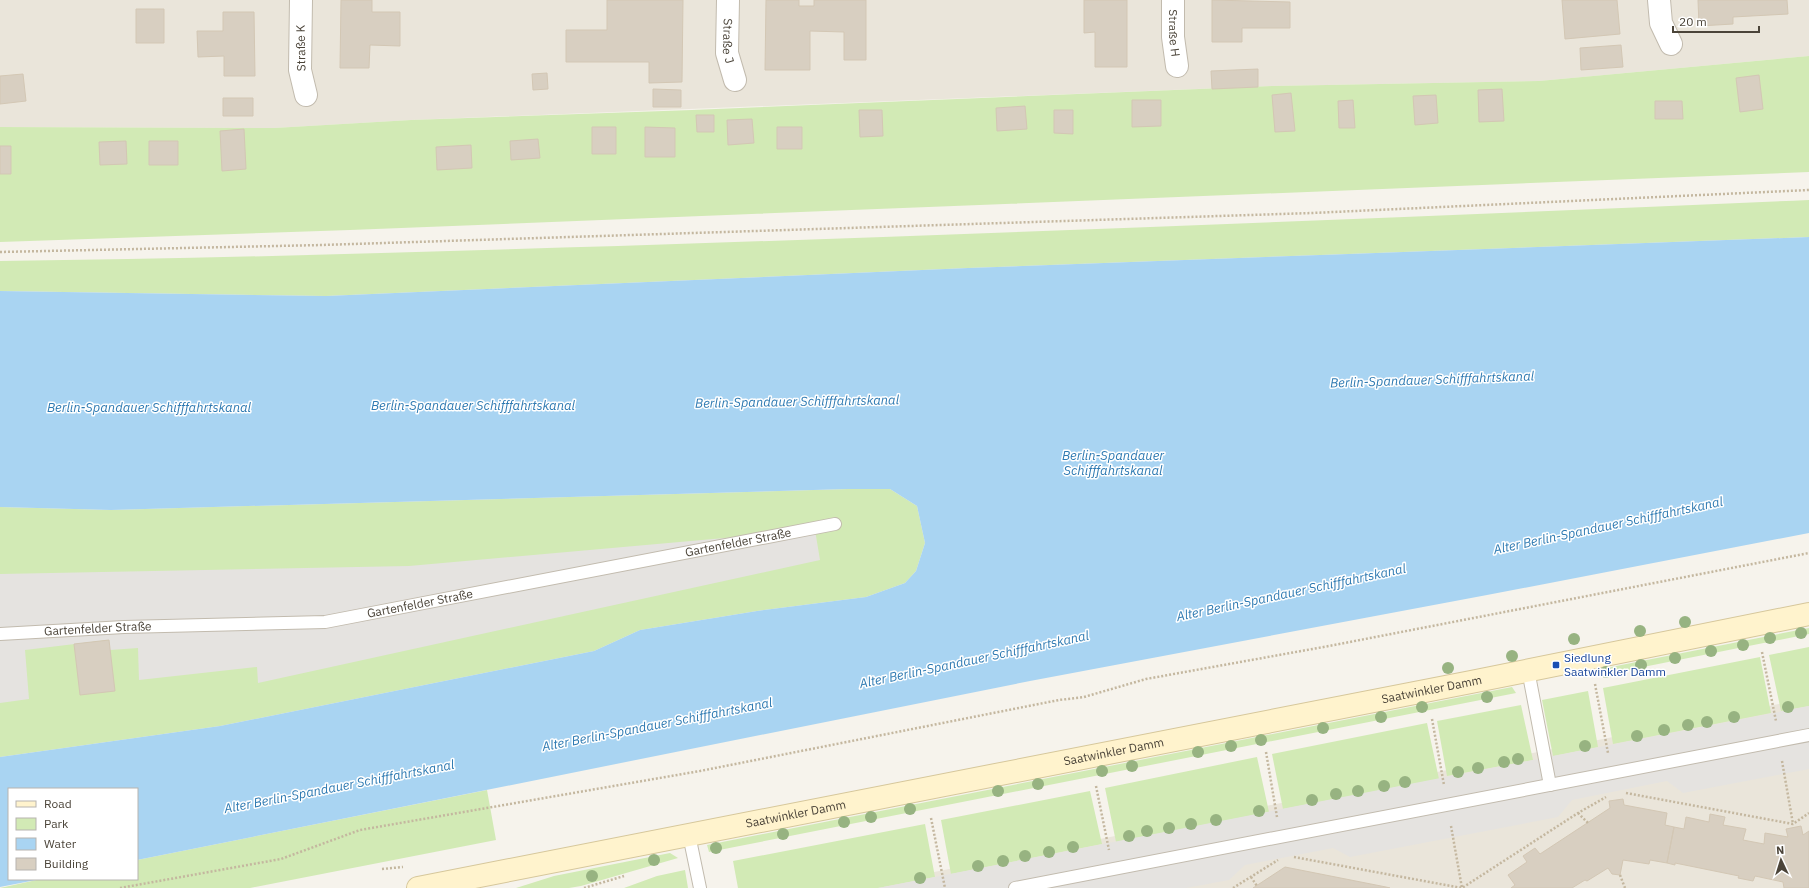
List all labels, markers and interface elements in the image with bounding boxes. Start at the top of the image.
scale bar [1673,8,1759,34]
street label: Straße H [1166,9,1184,58]
text: 20 m [1679,14,1707,29]
street label: Straße J [720,18,738,65]
street label: Straße K [293,24,308,71]
water label: Berlin-Spandauer Schifffahrtskanal [1330,367,1535,392]
water label: Berlin-Spandauer Schifffahrtskanal [695,391,900,412]
water label: Berlin-Spandauer Schifffahrtskanal [371,397,576,414]
water label: Berlin-Spandauer Schifffahrtskanal [47,399,252,416]
water label: Berlin-Spandauer Schifffahrtskanal [1062,447,1165,479]
water label: Alter Berlin-Spandauer Schifffahrtskanal [1491,493,1725,558]
street label: Gartenfelder Straße [684,525,793,560]
water label: Alter Berlin-Spandauer Schifffahrtskanal [1174,560,1408,625]
street label: Gartenfelder Straße [366,586,475,621]
street label: Gartenfelder Straße [44,618,152,638]
water label: Alter Berlin-Spandauer Schifffahrtskanal [857,627,1091,692]
place label: Siedlung Saatwinkler Damm [1564,650,1666,679]
marker: Siedlung Saatwinkler Damm [1551,660,1561,670]
street label: Saatwinkler Damm [1380,672,1483,706]
water label: Alter Berlin-Spandauer Schifffahrtskanal [540,694,774,755]
street label: Saatwinkler Damm [1062,734,1165,769]
water label: Alter Berlin-Spandauer Schifffahrtskanal [222,756,456,817]
legend [8,788,138,880]
text: Road [44,796,72,811]
street label: Saatwinkler Damm [744,796,847,831]
text: Park [44,816,69,831]
text: Water [44,836,77,851]
north arrow [1761,840,1801,880]
text: N [1776,843,1785,857]
text: Building [44,856,89,871]

